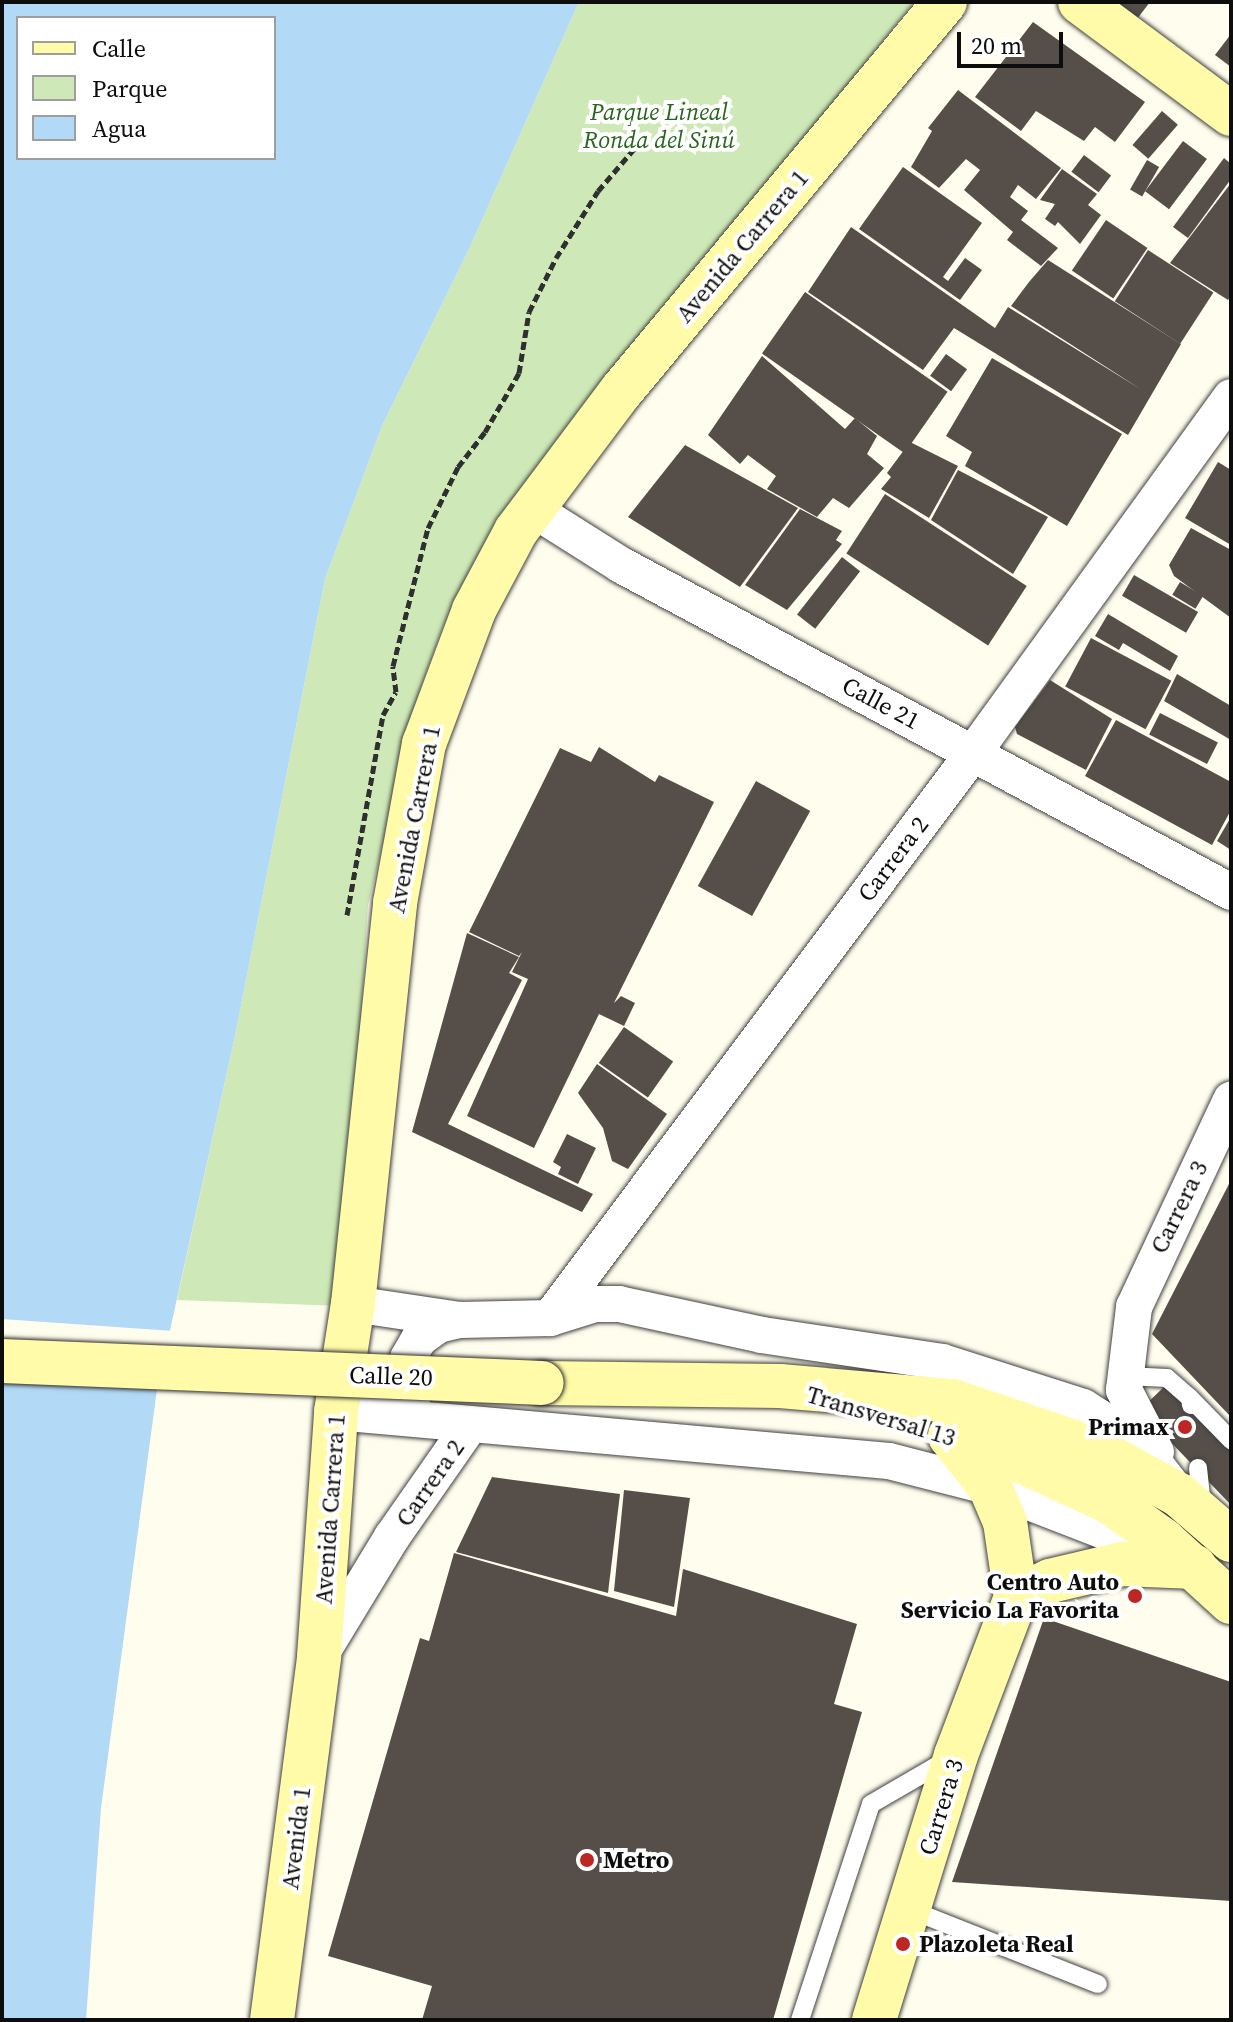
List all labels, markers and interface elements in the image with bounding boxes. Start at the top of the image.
legend [16,16,276,160]
scale bar [961,16,1067,66]
text: 20 m [971,29,1022,62]
text: Calle [92,32,146,65]
text: Parque [92,72,168,105]
park label: Parque Lineal Ronda del Sinú [583,98,735,154]
text: Agua [92,112,147,145]
street label: Avenida Carrera 1 [670,164,814,328]
street label: Calle 21 [837,671,925,735]
street label: Avenida Carrera 1 [382,723,446,915]
street label: Carrera 2 [852,811,934,907]
street label: Carrera 3 [1144,1156,1214,1258]
street label: Calle 20 [349,1360,433,1392]
street label: Transversal 13 [803,1380,959,1452]
street label: Avenida Carrera 1 [309,1413,351,1605]
place label: Primax [1088,1413,1169,1441]
marker: Primax [1176,1418,1194,1436]
street label: Carrera 2 [390,1434,470,1532]
place label: Centro Auto Servicio La Favorita [901,1568,1119,1624]
marker: Centro Auto Servicio La Favorita [1126,1587,1144,1605]
street label: Carrera 3 [913,1755,969,1859]
street label: Avenida 1 [275,1785,317,1891]
place label: Metro [603,1846,669,1874]
marker: Metro [578,1851,596,1869]
place label: Plazoleta Real [919,1930,1074,1958]
marker: Plazoleta Real [894,1935,912,1953]

